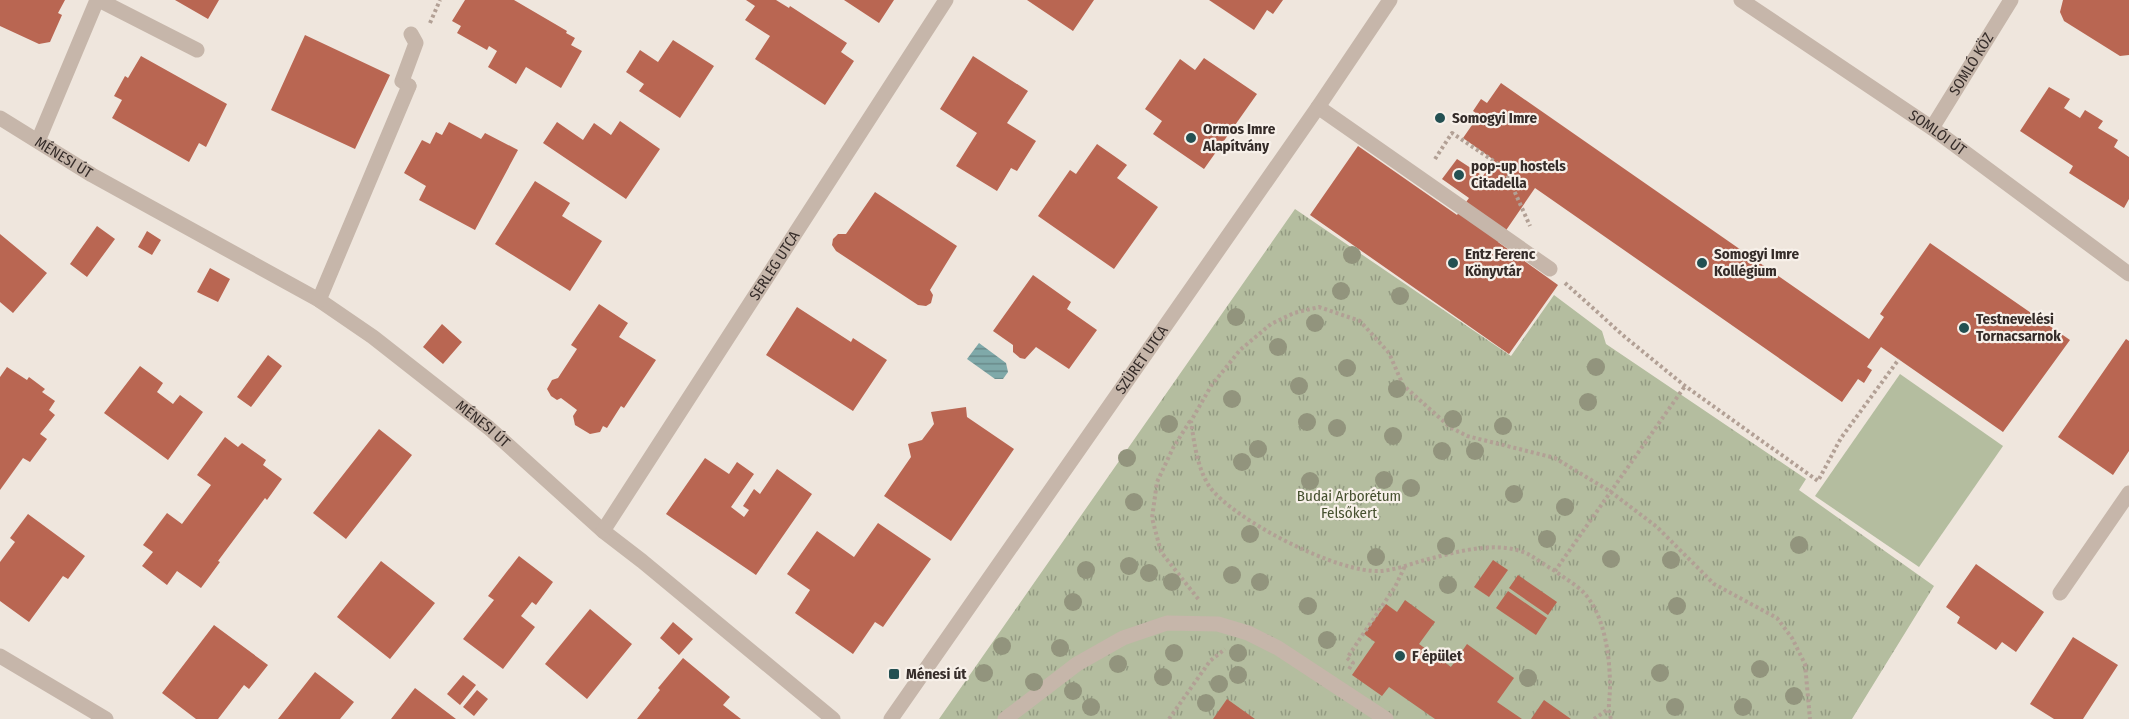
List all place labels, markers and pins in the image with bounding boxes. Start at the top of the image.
place label: Somogyi Imre [1452,109,1537,127]
marker: Somogyi Imre [1433,111,1447,125]
place label: Ormos Imre Alapítvány [1202,120,1276,155]
marker: Ormos Imre Alapítvány [1184,131,1198,145]
place label: pop-up hostels Citadella [1471,157,1566,192]
marker: pop-up hostels Citadella [1452,168,1466,182]
place label: Entz Ferenc Könyvtár [1465,245,1536,280]
place label: Somogyi Imre Kollégium [1714,245,1799,280]
marker: Entz Ferenc Könyvtár [1446,256,1460,270]
marker: Somogyi Imre Kollégium [1695,256,1709,270]
place label: Testnevelési Tornacsarnok [1976,310,2061,345]
marker: Testnevelési Tornacsarnok [1957,321,1971,335]
place label: F épület [1412,647,1463,665]
marker: F épület [1393,649,1407,663]
place label: Ménesi út [906,665,967,683]
marker: Ménesi út [887,667,901,681]

